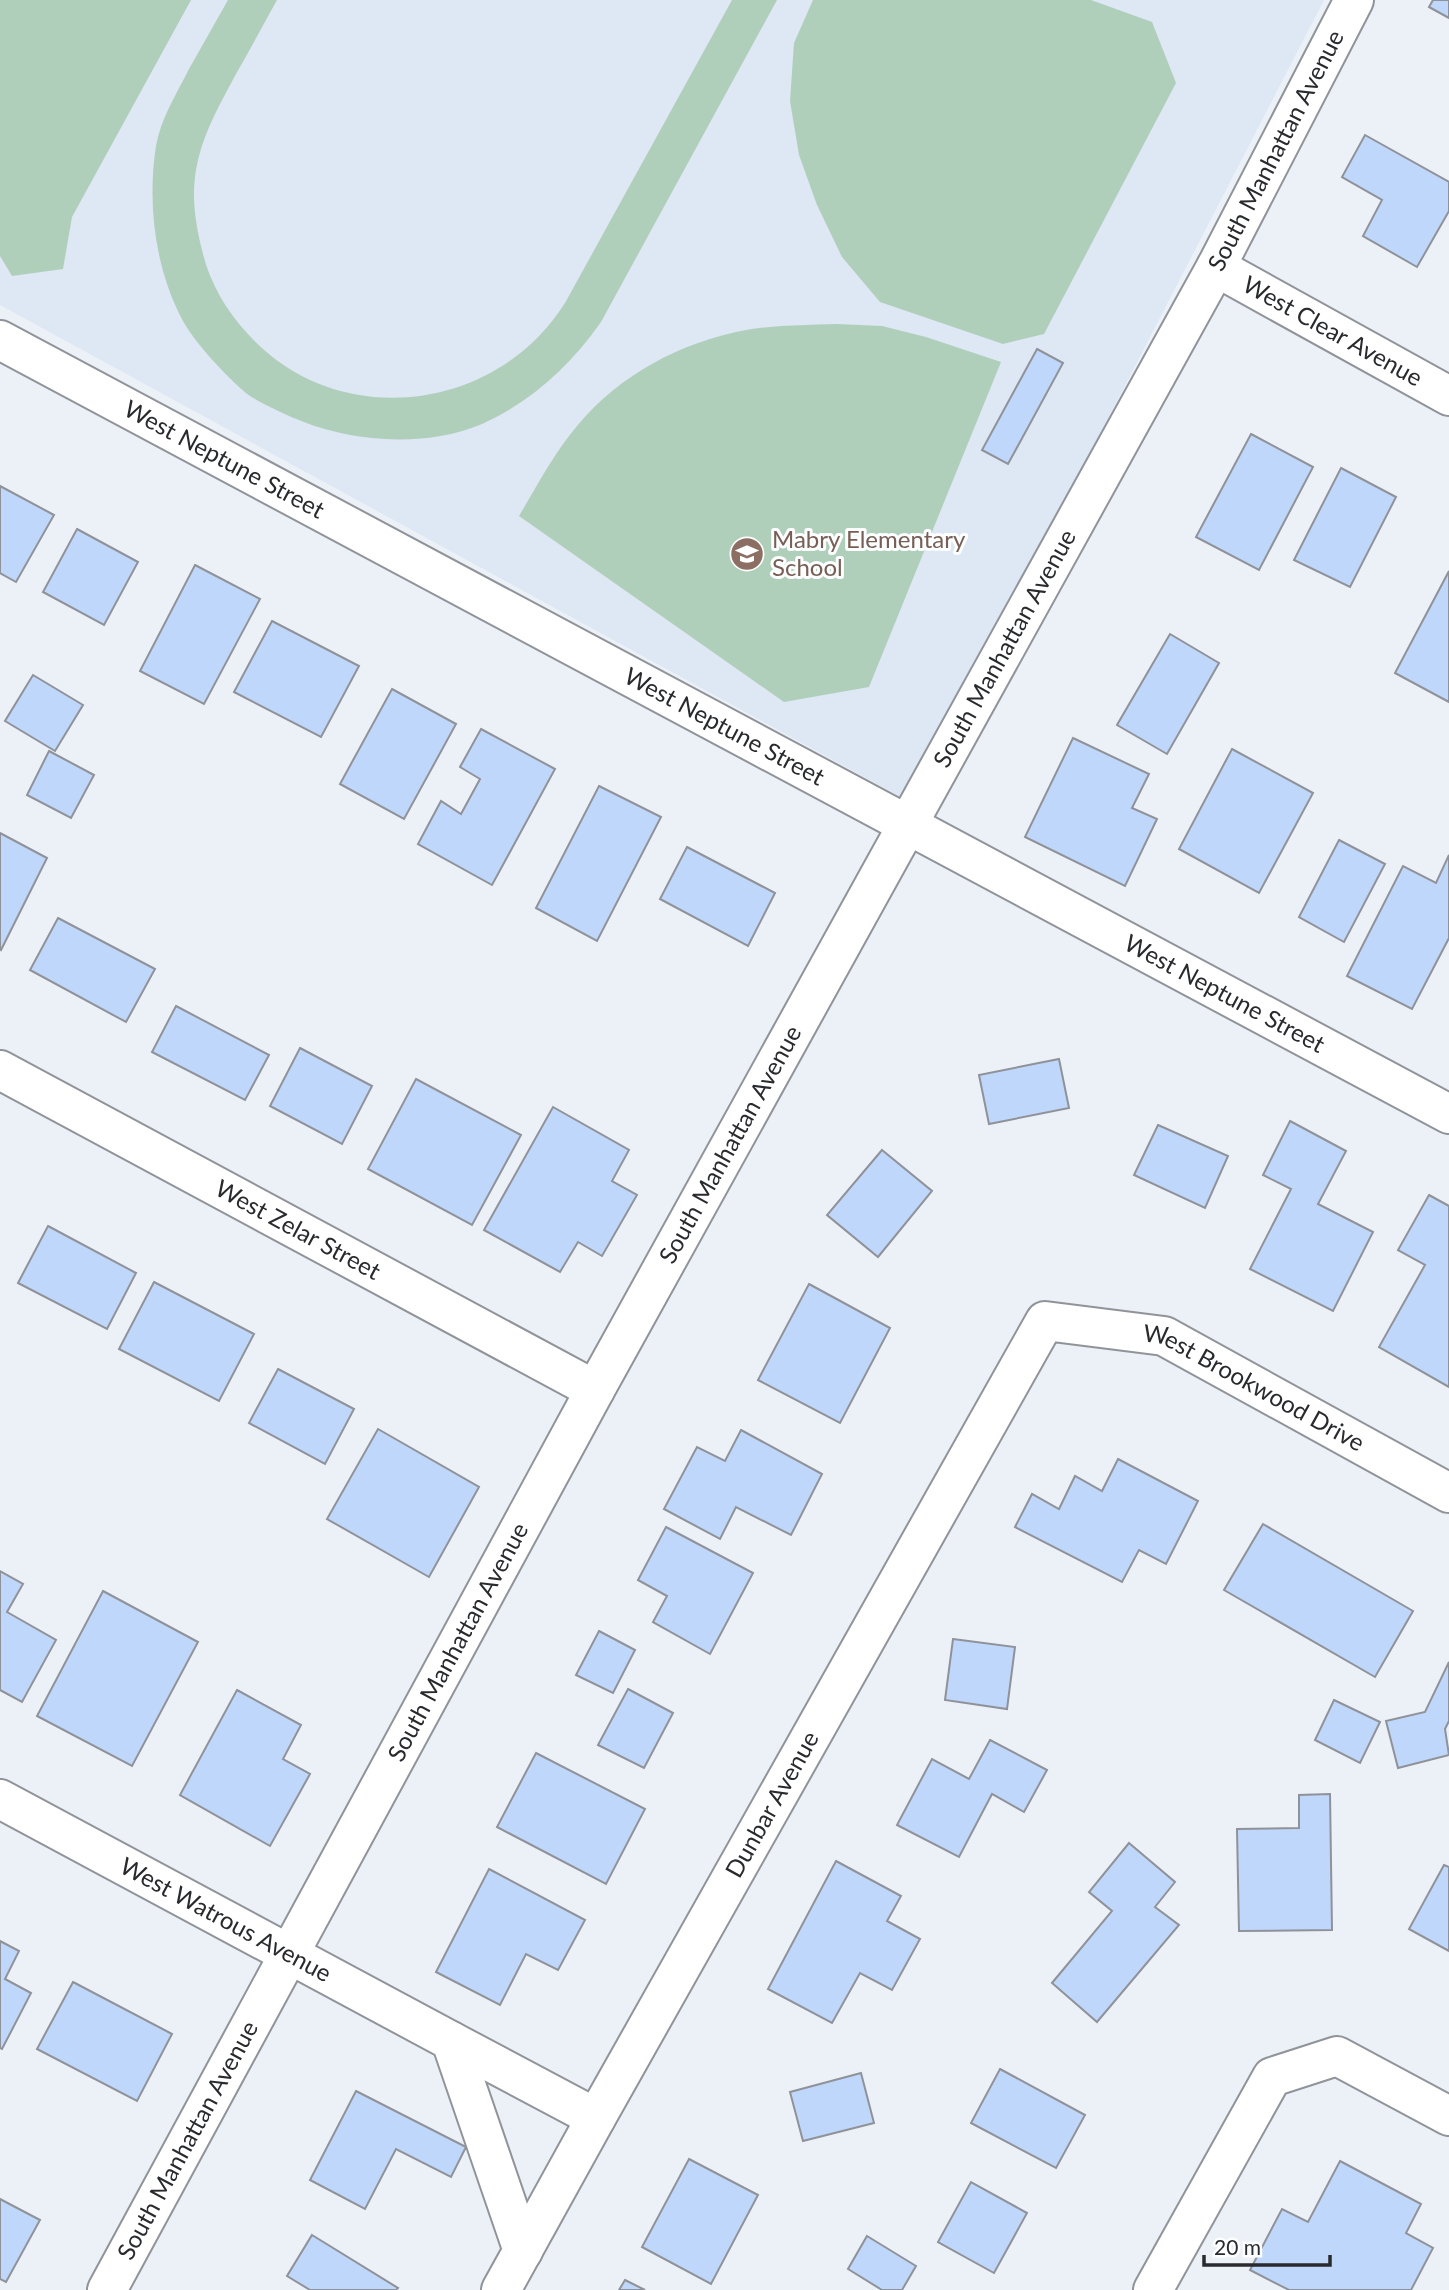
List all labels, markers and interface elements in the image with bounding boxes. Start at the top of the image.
street label: South Manhattan Avenue [1201,25,1349,275]
street label: West Clear Avenue [1238,269,1428,391]
street label: West Neptune Street [120,393,330,524]
place label: Mabry Elementary School [772,524,966,581]
street label: South Manhattan Avenue [926,524,1081,772]
school or university icon: Mabry Elementary School [728,535,766,573]
street label: West Neptune Street [620,660,830,791]
street label: West Neptune Street [1120,927,1330,1058]
street label: South Manhattan Avenue [652,1020,807,1268]
street label: West Zelar Street [211,1173,386,1285]
street label: West Brookwood Drive [1142,1318,1370,1457]
street label: South Manhattan Avenue [381,1517,533,1766]
street label: Dunbar Avenue [718,1726,824,1882]
street label: West Watrous Avenue [116,1850,337,1987]
street label: South Manhattan Avenue [110,2015,263,2264]
scale bar [1204,2224,1330,2268]
text: 20 m [1214,2234,1261,2259]

